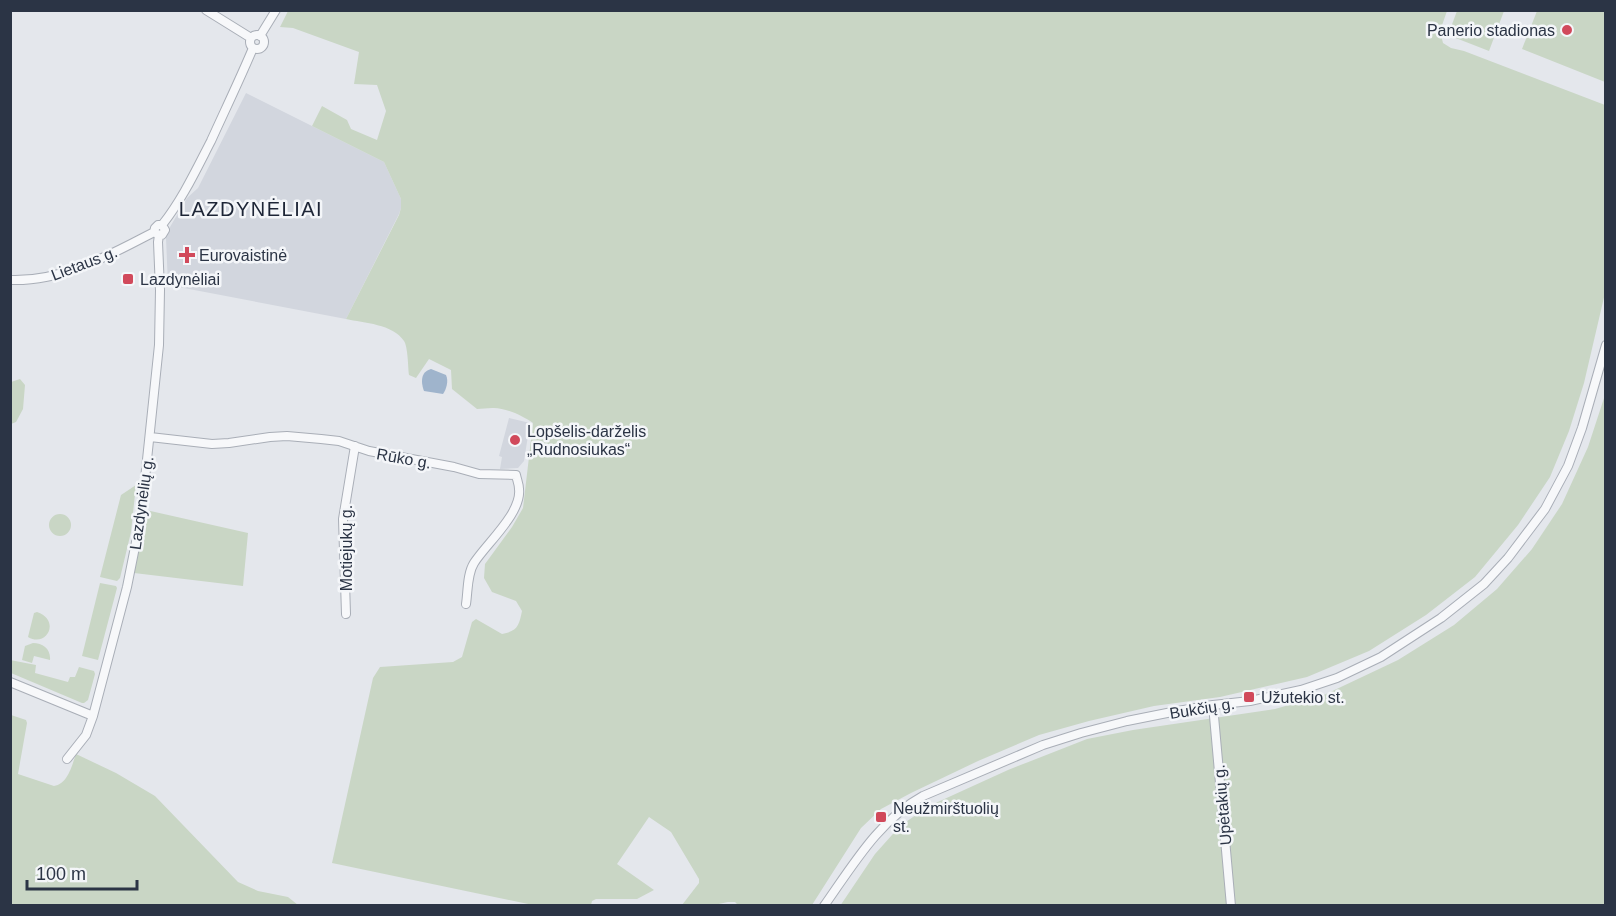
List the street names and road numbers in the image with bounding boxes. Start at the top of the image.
street label: Lietaus g. [49,243,120,284]
street label: Rūko g. [375,445,433,472]
street label: Lazdynėlių g. [127,455,156,551]
street label: Motiejukų g. [338,505,355,591]
street label: Bukčių g. [1168,695,1236,722]
street label: Upėtakių g. [1211,764,1234,846]

